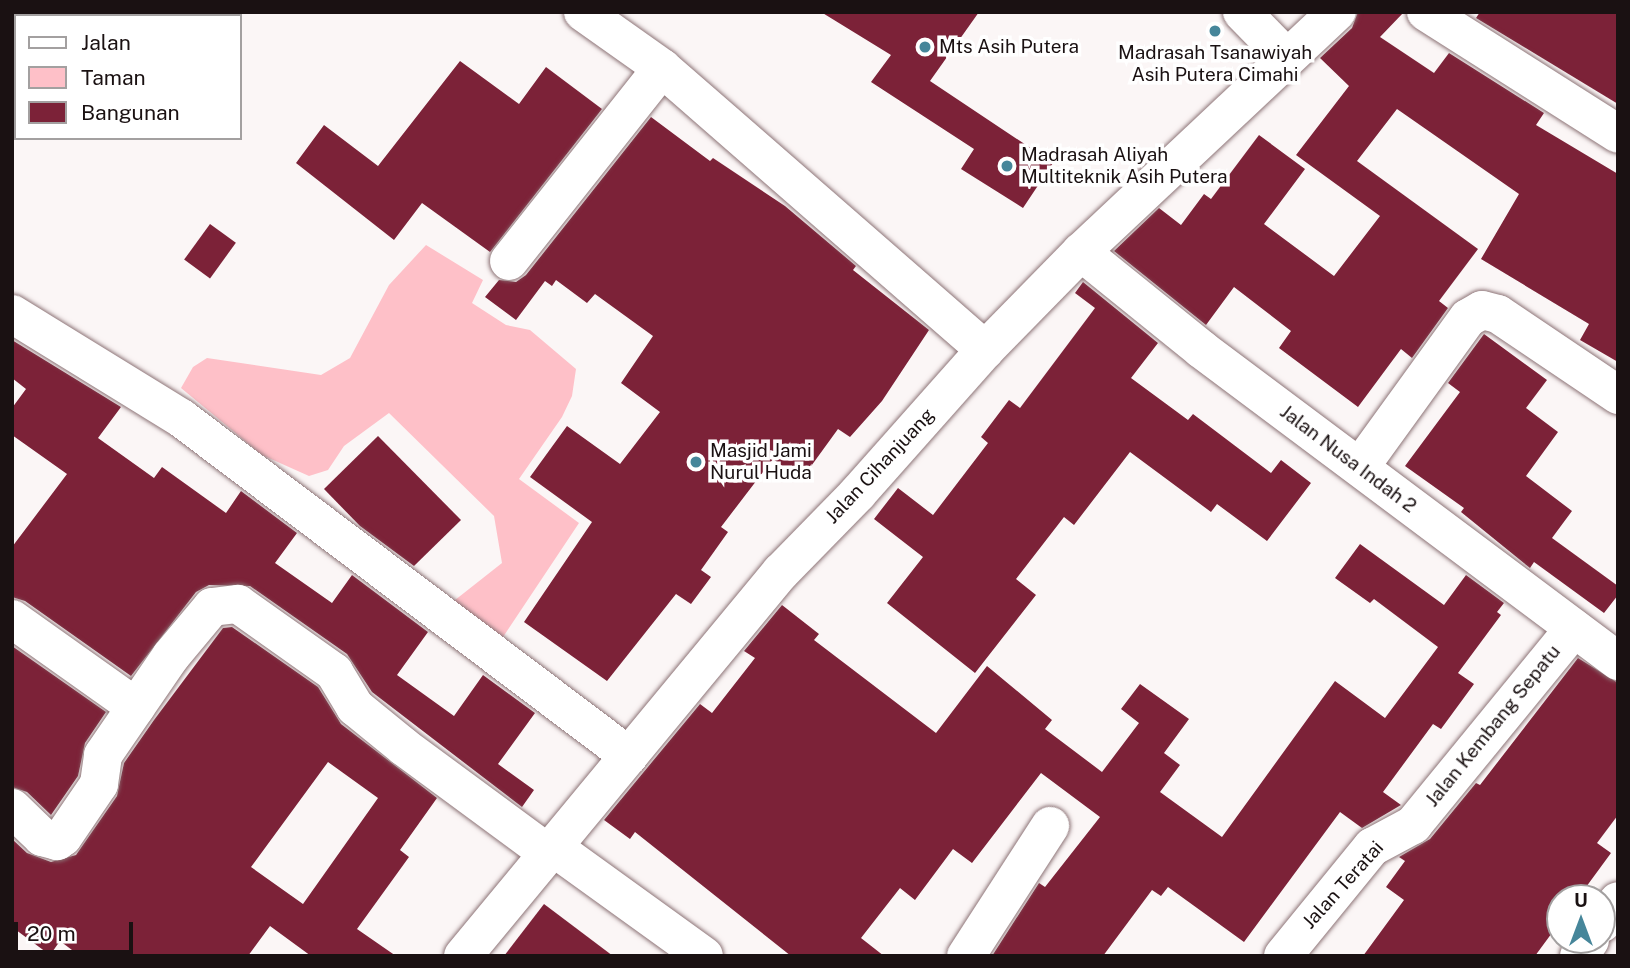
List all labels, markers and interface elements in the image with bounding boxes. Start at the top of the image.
legend [14,14,242,140]
marker: Madrasah Tsanawiyah Asih Putera Cimahi [1207,23,1223,39]
text: Jalan [81,30,131,55]
place label: Mts Asih Putera [939,36,1079,58]
marker: Mts Asih Putera [917,39,933,55]
place label: Madrasah Tsanawiyah Asih Putera Cimahi [1118,42,1312,86]
text: Taman [81,65,146,90]
text: Bangunan [81,100,180,125]
place label: Madrasah Aliyah Multiteknik Asih Putera [1021,144,1228,188]
marker: Madrasah Aliyah Multiteknik Asih Putera [999,158,1015,174]
street label: Jalan Nusa Indah 2 [1275,400,1421,518]
street label: Jalan Cihanjuang [821,404,939,528]
place label: Masjid Jami Nurul Huda [710,440,812,484]
marker: Masjid Jami Nurul Huda [688,454,704,470]
street label: Jalan Kembang Sepatu [1421,641,1565,811]
street label: Jalan Teratai [1298,836,1388,934]
north arrow [1546,884,1616,954]
text: U [1574,889,1588,911]
scale bar [18,908,136,952]
text: 20 m [27,921,76,946]

